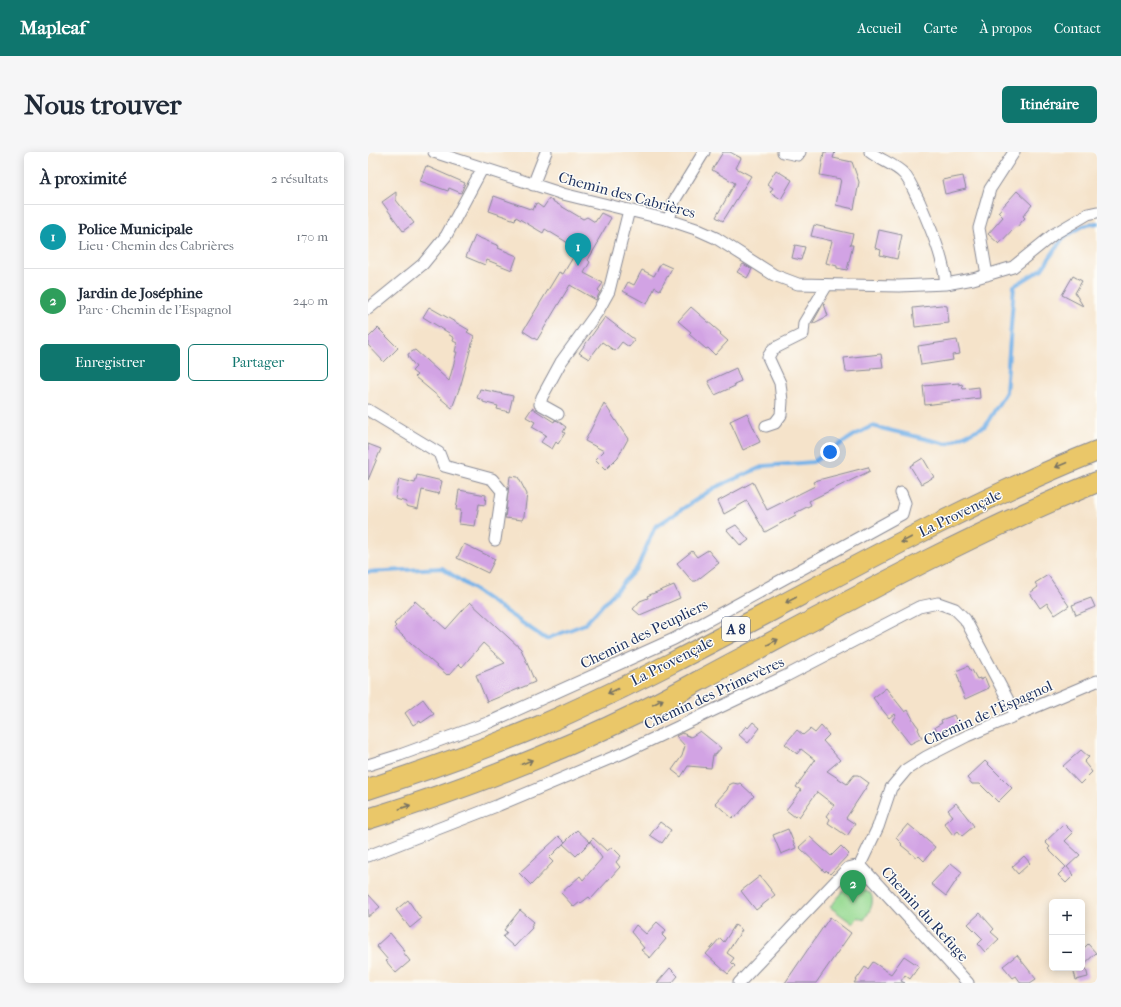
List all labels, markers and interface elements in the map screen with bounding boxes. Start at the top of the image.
text: Mapleaf [20,17,86,39]
text: Accueil [857,20,902,37]
text: Carte [924,20,957,37]
text: À propos [979,20,1032,37]
text: Contact [1054,20,1101,37]
button: Itinéraire [1002,86,1097,123]
text: Nous trouver [24,88,181,121]
text: À proximité [40,168,127,188]
street label: Chemin des Cabrières [556,168,698,222]
text: 2 résultats [271,171,328,186]
text: Police Municipale [78,220,193,238]
text: 1 [51,229,55,244]
text: 170 m [296,229,328,244]
pin: 1 [565,233,591,266]
text: Lieu · Chemin des Cabrières [78,238,234,253]
text: Jardin de Joséphine [78,284,203,302]
text: 2 [50,293,56,308]
text: 240 m [293,293,328,308]
text: Parc · Chemin de l'Espagnol [78,302,232,317]
button: Enregistrer [40,344,180,381]
button: Partager [188,344,328,381]
your location [820,442,840,462]
one-way arrow [1055,462,1067,470]
street label: La Provençale [916,485,1005,541]
one-way arrow [900,537,912,544]
street label: Chemin des Peupliers [577,595,711,673]
one-way arrow [785,597,797,605]
road number: A 8 [722,617,750,641]
street label: La Provençale [628,632,717,689]
one-way arrow [767,637,779,645]
street label: Chemin des Primevères [641,652,787,733]
street label: Chemin de l'Espagnol [921,677,1055,749]
one-way arrow [607,688,619,695]
one-way arrow [652,698,664,705]
one-way arrow [521,758,533,766]
one-way arrow [399,803,411,811]
street label: Chemin du Refuge [878,863,973,966]
pin: 2 [840,870,866,903]
map controls [1049,899,1085,971]
button: + [1049,899,1085,935]
button: − [1049,935,1085,971]

